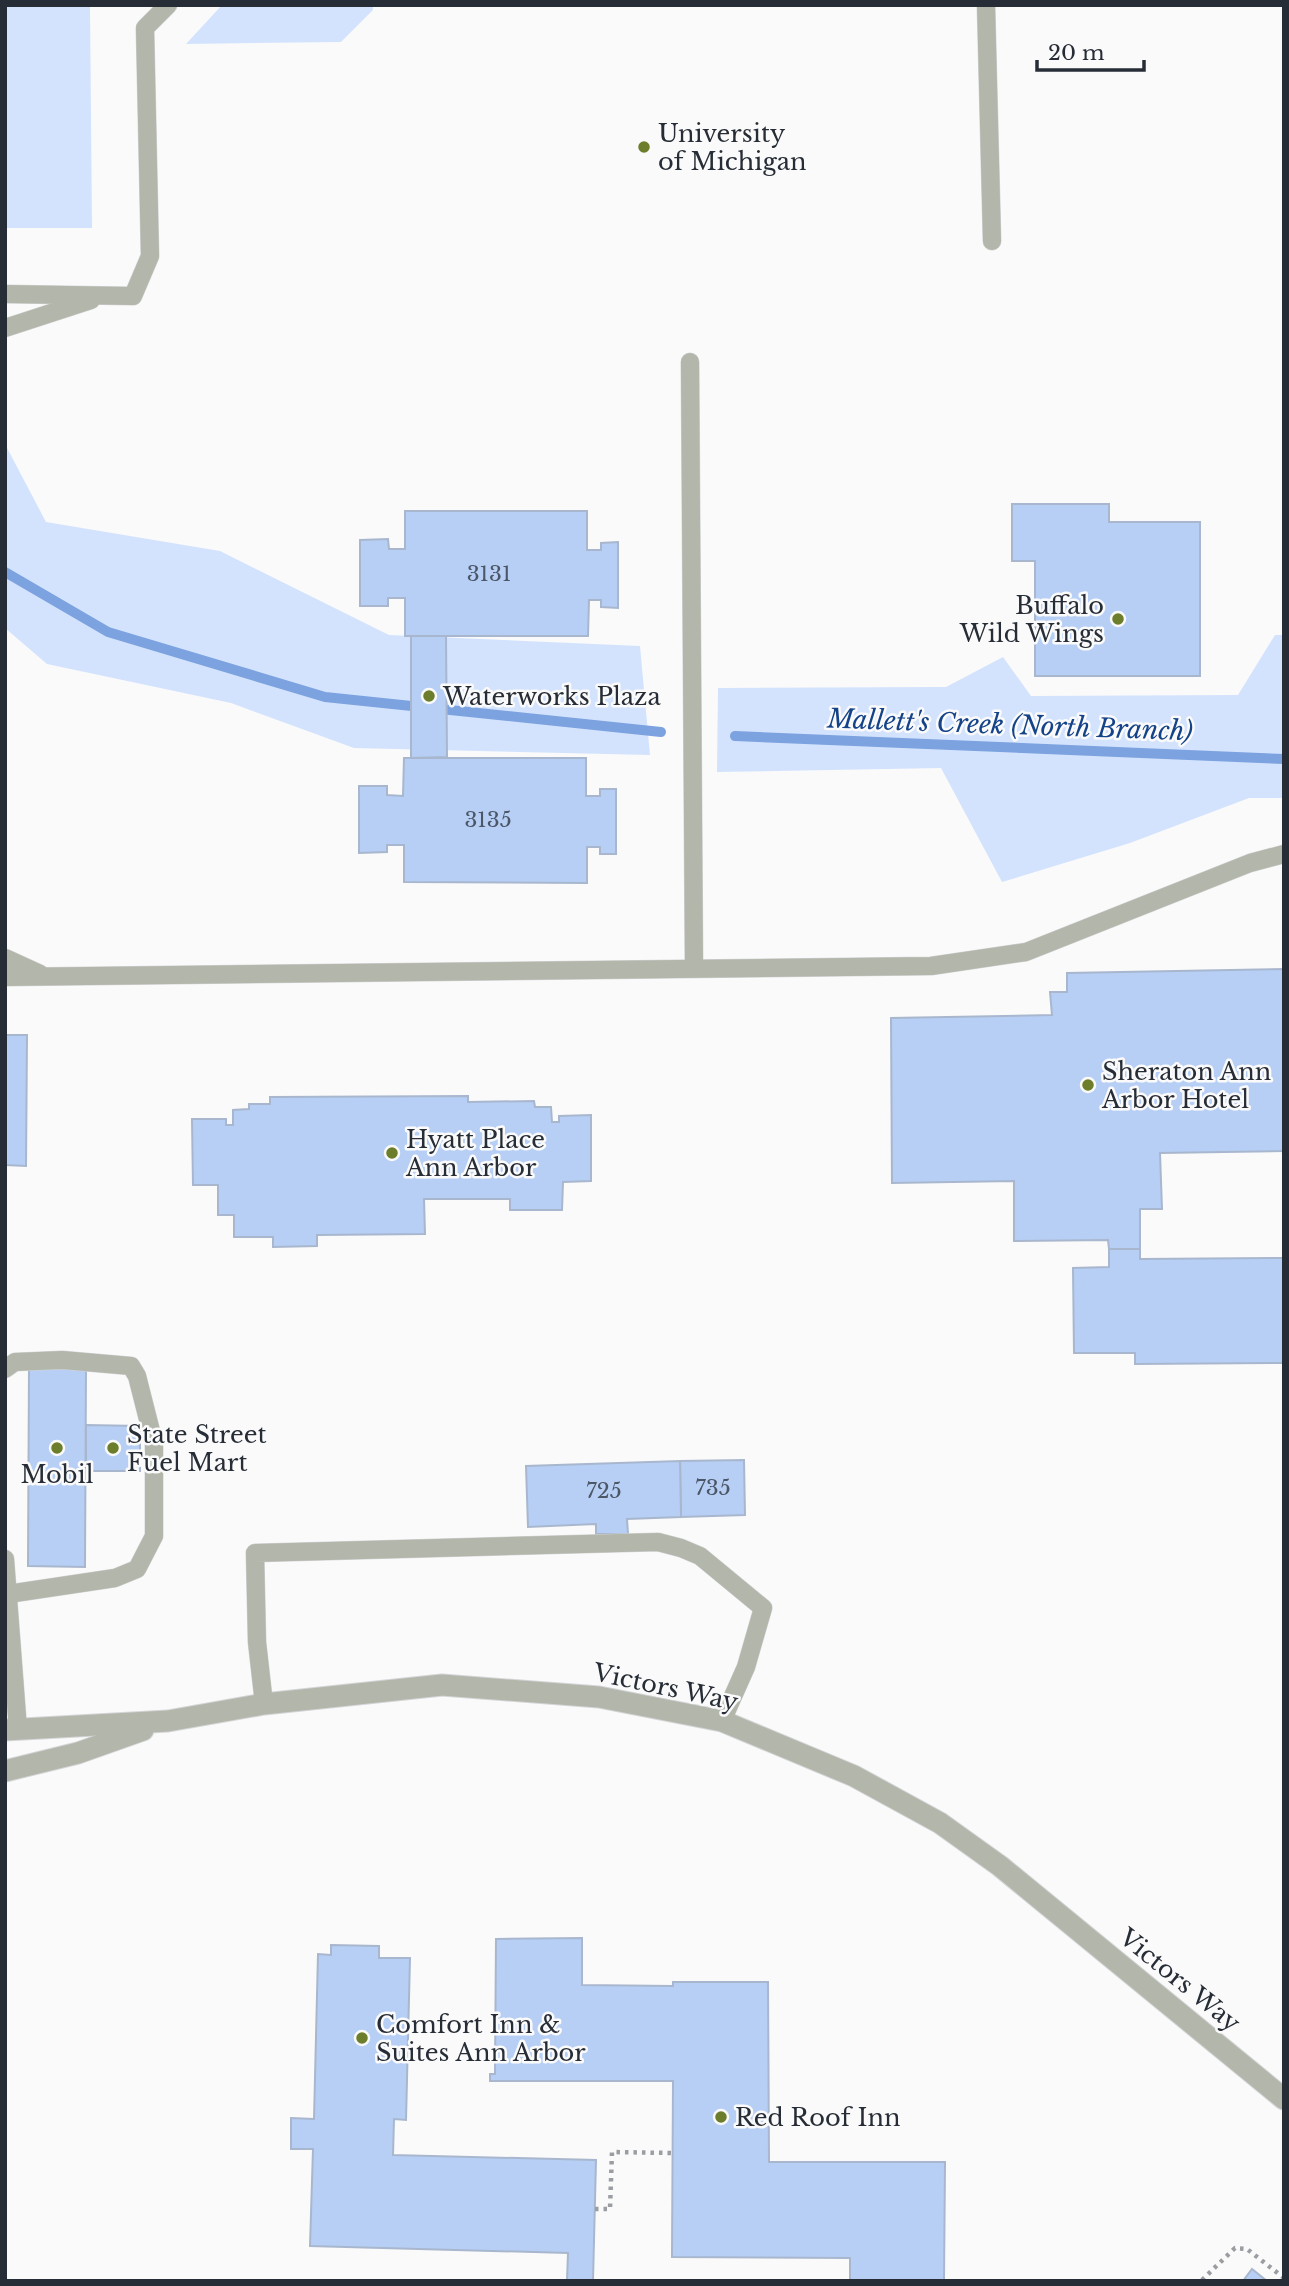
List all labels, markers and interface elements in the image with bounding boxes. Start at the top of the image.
scale bar [1037,28,1144,72]
text: 20 m [1048,40,1105,66]
place label: University of Michigan [658,119,807,176]
marker: University of Michigan [636,139,652,155]
house number: 3131 [467,561,511,587]
place label: Buffalo Wild Wings [959,591,1104,648]
marker: Buffalo Wild Wings [1110,611,1126,627]
place label: Waterworks Plaza [442,682,661,711]
marker: Waterworks Plaza [421,688,437,704]
water label: Mallett's Creek (North Branch) [826,703,1194,747]
house number: 3135 [464,807,512,833]
place label: Sheraton Ann Arbor Hotel [1101,1057,1271,1114]
marker: Sheraton Ann Arbor Hotel [1080,1077,1096,1093]
place label: Hyatt Place Ann Arbor [405,1125,545,1182]
marker: Hyatt Place Ann Arbor [384,1145,400,1161]
place label: State Street Fuel Mart [127,1420,267,1477]
marker: Mobil [49,1440,65,1456]
marker: State Street Fuel Mart [105,1440,121,1456]
place label: Mobil [21,1460,94,1489]
house number: 735 [695,1475,731,1501]
house number: 725 [586,1478,622,1504]
street label: Victors Way [590,1657,742,1717]
street label: Victors Way [1113,1922,1247,2038]
place label: Comfort Inn & Suites Ann Arbor [376,2010,586,2067]
marker: Comfort Inn & Suites Ann Arbor [354,2030,370,2046]
place label: Red Roof Inn [735,2103,900,2132]
marker: Red Roof Inn [713,2109,729,2125]

